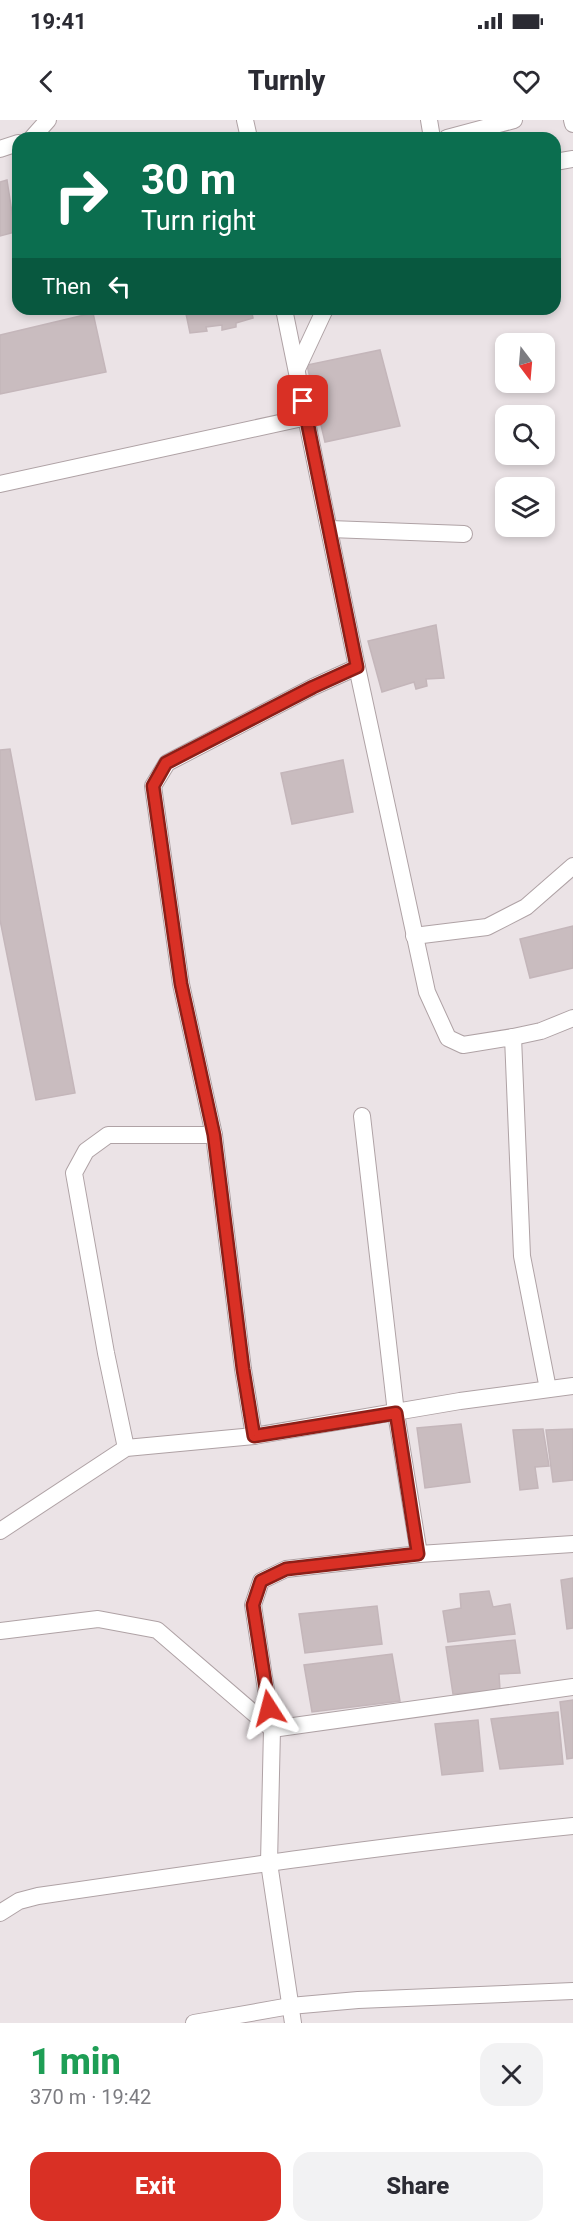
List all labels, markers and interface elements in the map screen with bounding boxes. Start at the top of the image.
text: 19:41 [30,9,87,34]
icon: back [30,65,63,98]
text: Turnly [248,65,325,97]
icon: heart [510,65,543,98]
text: 30 m [141,155,236,204]
icon: right [42,156,120,234]
text: Turn right [141,205,256,237]
icon: left [103,270,136,303]
text: Then [42,274,91,299]
north arrow [495,333,555,393]
map controls [495,333,555,537]
pin [277,375,328,426]
icon: arrive [286,384,319,417]
button: search [495,405,555,465]
button: layers [495,477,555,537]
position arrow [237,1676,301,1740]
text: 1 min [30,2041,121,2083]
button: close [480,2043,543,2106]
text: 370 m · 19:42 [30,2085,151,2109]
button: Exit [30,2152,281,2221]
button: Share [293,2152,543,2221]

